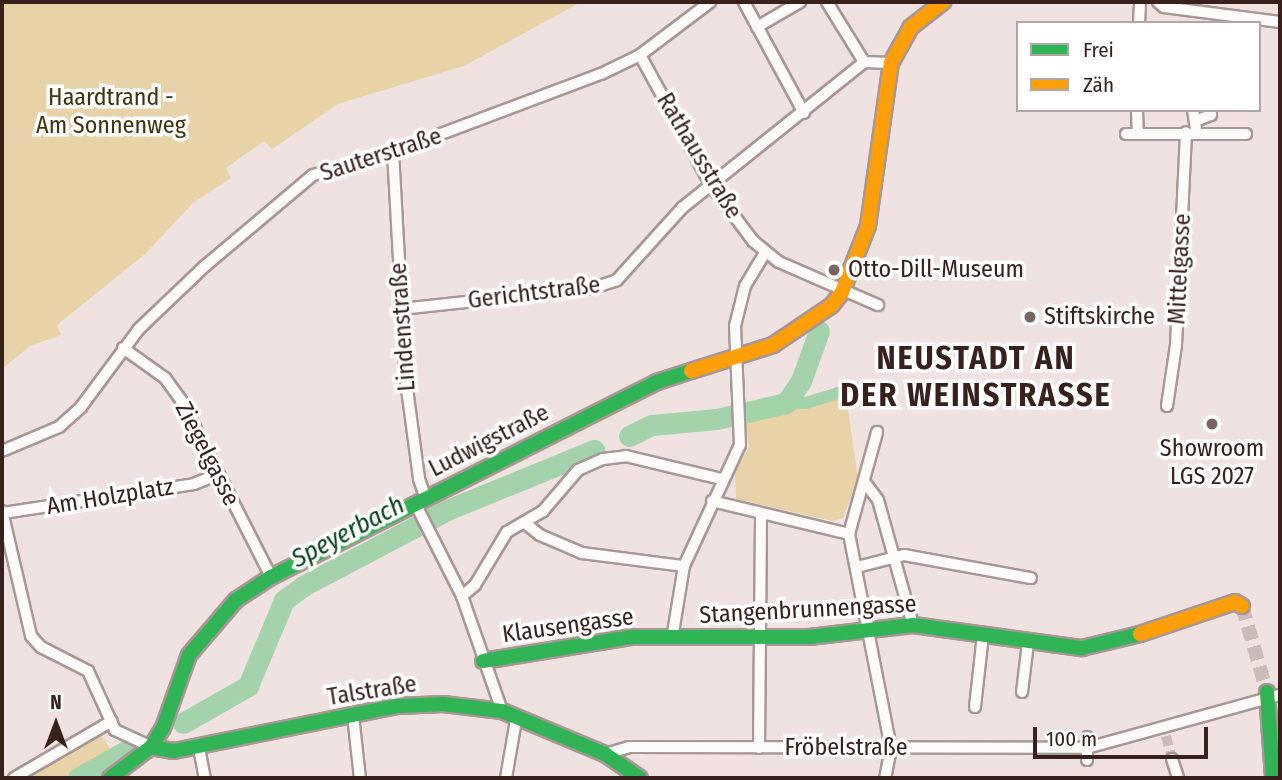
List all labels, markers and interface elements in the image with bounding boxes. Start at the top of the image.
legend [1016,21,1261,112]
text: Frei [1083,37,1114,63]
text: Zäh [1083,72,1114,98]
park label: Haardtrand - Am Sonnenweg [36,84,186,140]
street label: Rathausstraße [650,88,748,224]
street label: Sauterstraße [317,122,445,188]
street label: Mittelgasse [1163,213,1197,325]
place label: Otto-Dill-Museum [848,256,1024,284]
street label: Lindenstraße [384,262,422,392]
marker: Otto-Dill-Museum [826,262,842,278]
street label: Gerichtstraße [466,271,602,315]
place label: Stiftskirche [1044,303,1155,331]
marker: Stiftskirche [1022,309,1038,325]
district label: NEUSTADT AN DER WEINSTRASSE [842,340,1110,415]
street label: Ziegelgasse [169,397,245,511]
street label: Ludwigstraße [424,398,554,484]
marker: Showroom LGS 2027 [1204,416,1220,432]
place label: Showroom LGS 2027 [1160,435,1264,491]
street label: Am Holzplatz [45,473,175,521]
water label: Speyerbach [286,489,410,575]
street label: Stangenbrunnengasse [699,590,917,630]
street label: Klausengasse [500,603,636,649]
street label: Talstraße [325,670,419,712]
north arrow [21,689,91,759]
text: N [50,691,62,714]
scale bar [1037,714,1212,758]
text: 100 m [1046,726,1097,752]
street label: Fröbelstraße [784,734,908,762]

